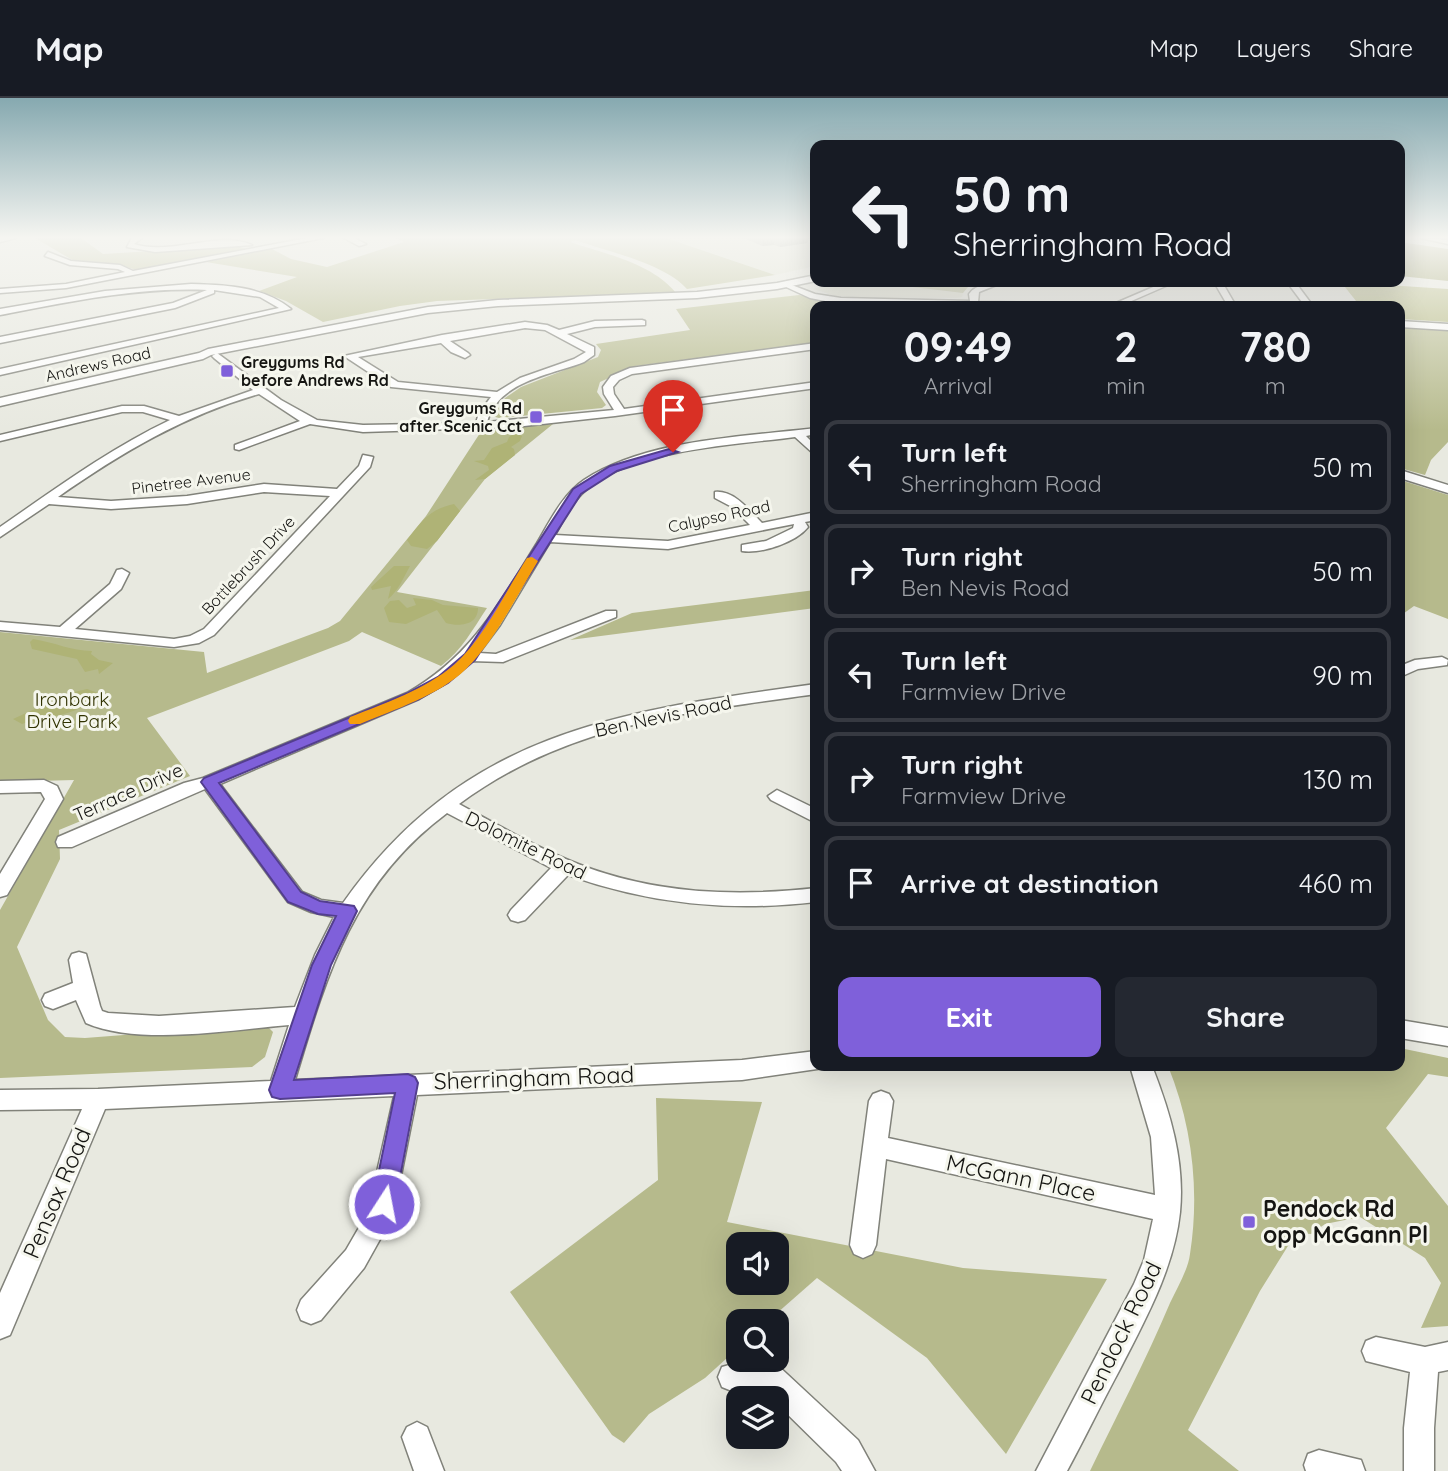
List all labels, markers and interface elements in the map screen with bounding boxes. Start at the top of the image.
text: Map [35,28,103,69]
text: Map [1149,33,1198,63]
text: Layers [1236,33,1311,63]
text: Share [1349,33,1413,63]
text: 50 m [953,163,1070,224]
icon: left [838,168,929,259]
text: Sherringham Road [953,224,1232,264]
text: 09:49 [904,320,1013,373]
text: 2 [1114,320,1138,373]
text: 780 [1239,320,1311,373]
street label: Andrews Road [43,342,153,386]
place label: Greygums Rd before Andrews Rd [241,352,389,390]
marker: Greygums Rd before Andrews Rd [219,363,235,379]
text: Arrival [924,371,993,400]
text: min [1106,371,1146,400]
text: m [1265,371,1286,400]
pin [643,380,703,452]
icon: arrive [654,391,692,429]
place label: Greygums Rd after Scenic Cct [399,398,522,436]
marker: Greygums Rd after Scenic Cct [528,409,544,425]
text: Turn left [901,436,1008,469]
icon: left [842,448,880,486]
text: 50 m [1313,451,1373,484]
street label: Pinetree Avenue [130,464,252,498]
text: Sherringham Road [901,469,1102,498]
street label: Calypso Road [666,495,772,537]
street label: Bottlebrush Drive [197,511,299,619]
text: Turn right [901,540,1023,573]
icon: right [842,552,880,590]
text: 50 m [1313,555,1373,588]
text: Ben Nevis Road [901,573,1069,602]
text: Turn left [901,644,1008,677]
icon: left [842,656,880,694]
text: 90 m [1312,659,1373,692]
text: Farmview Drive [901,677,1066,706]
park label: Ironbark Drive Park [26,687,118,733]
street label: Ben Nevis Road [592,690,734,742]
text: Turn right [901,748,1023,781]
street label: Terrace Drive [70,757,186,827]
icon: right [842,760,880,798]
text: 130 m [1303,763,1373,796]
text: Farmview Drive [901,781,1066,810]
street label: Dolomite Road [462,805,590,885]
icon: arrive [842,864,880,902]
text: Arrive at destination [901,867,1159,900]
text: 460 m [1299,867,1373,900]
button: Exit [838,977,1101,1057]
button: Share [1115,977,1377,1057]
street label: Sherringham Road [433,1060,635,1095]
street label: Pensax Road [16,1123,97,1263]
street label: McGann Place [944,1148,1098,1207]
position arrow [347,1167,421,1241]
place label: Pendock Rd opp McGann Pl [1263,1194,1428,1249]
marker: Pendock Rd opp McGann Pl [1241,1214,1257,1230]
map controls [726,1232,789,1449]
button: sound [726,1232,789,1295]
street label: Pendock Road [1074,1257,1168,1409]
button: search [726,1309,789,1372]
button: layers [726,1386,789,1449]

